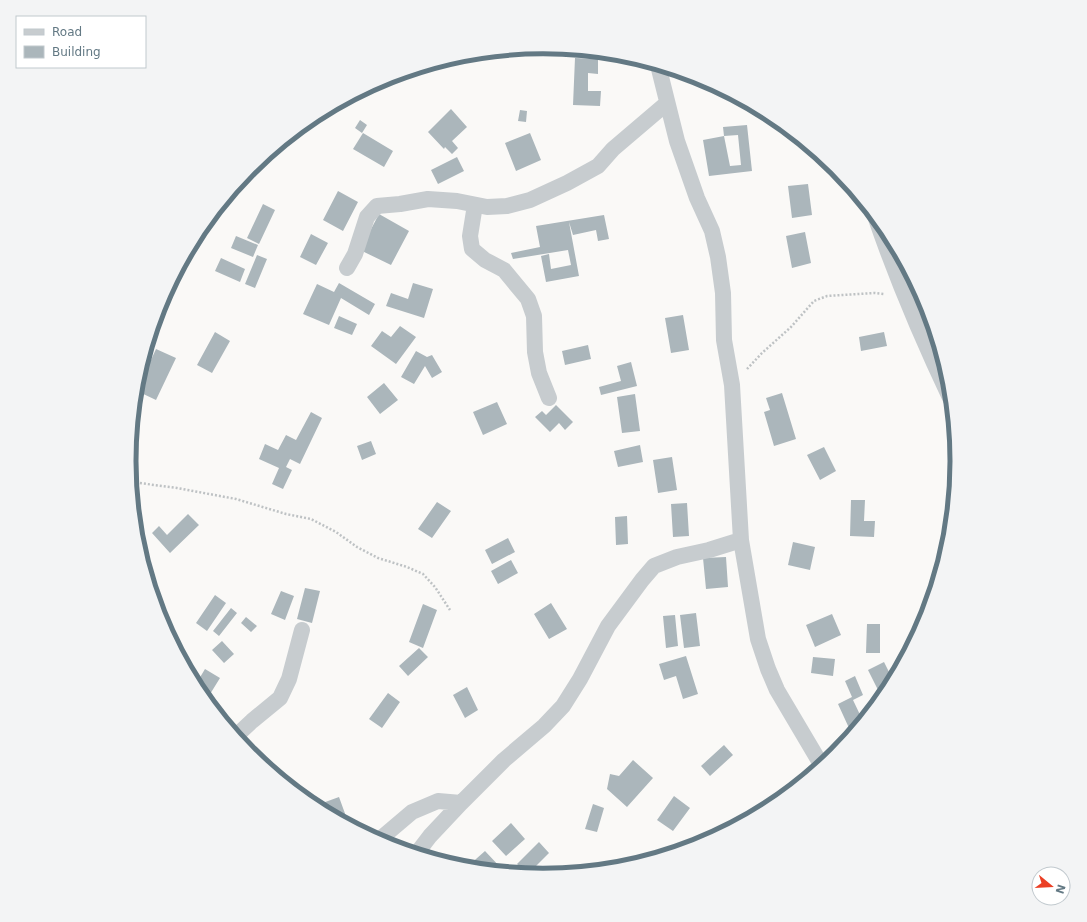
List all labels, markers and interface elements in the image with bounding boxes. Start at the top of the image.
legend [16,16,146,68]
text: Road [52,25,82,39]
text: Building [52,45,101,59]
north arrow [1031,866,1071,906]
text: N [1052,883,1068,895]

